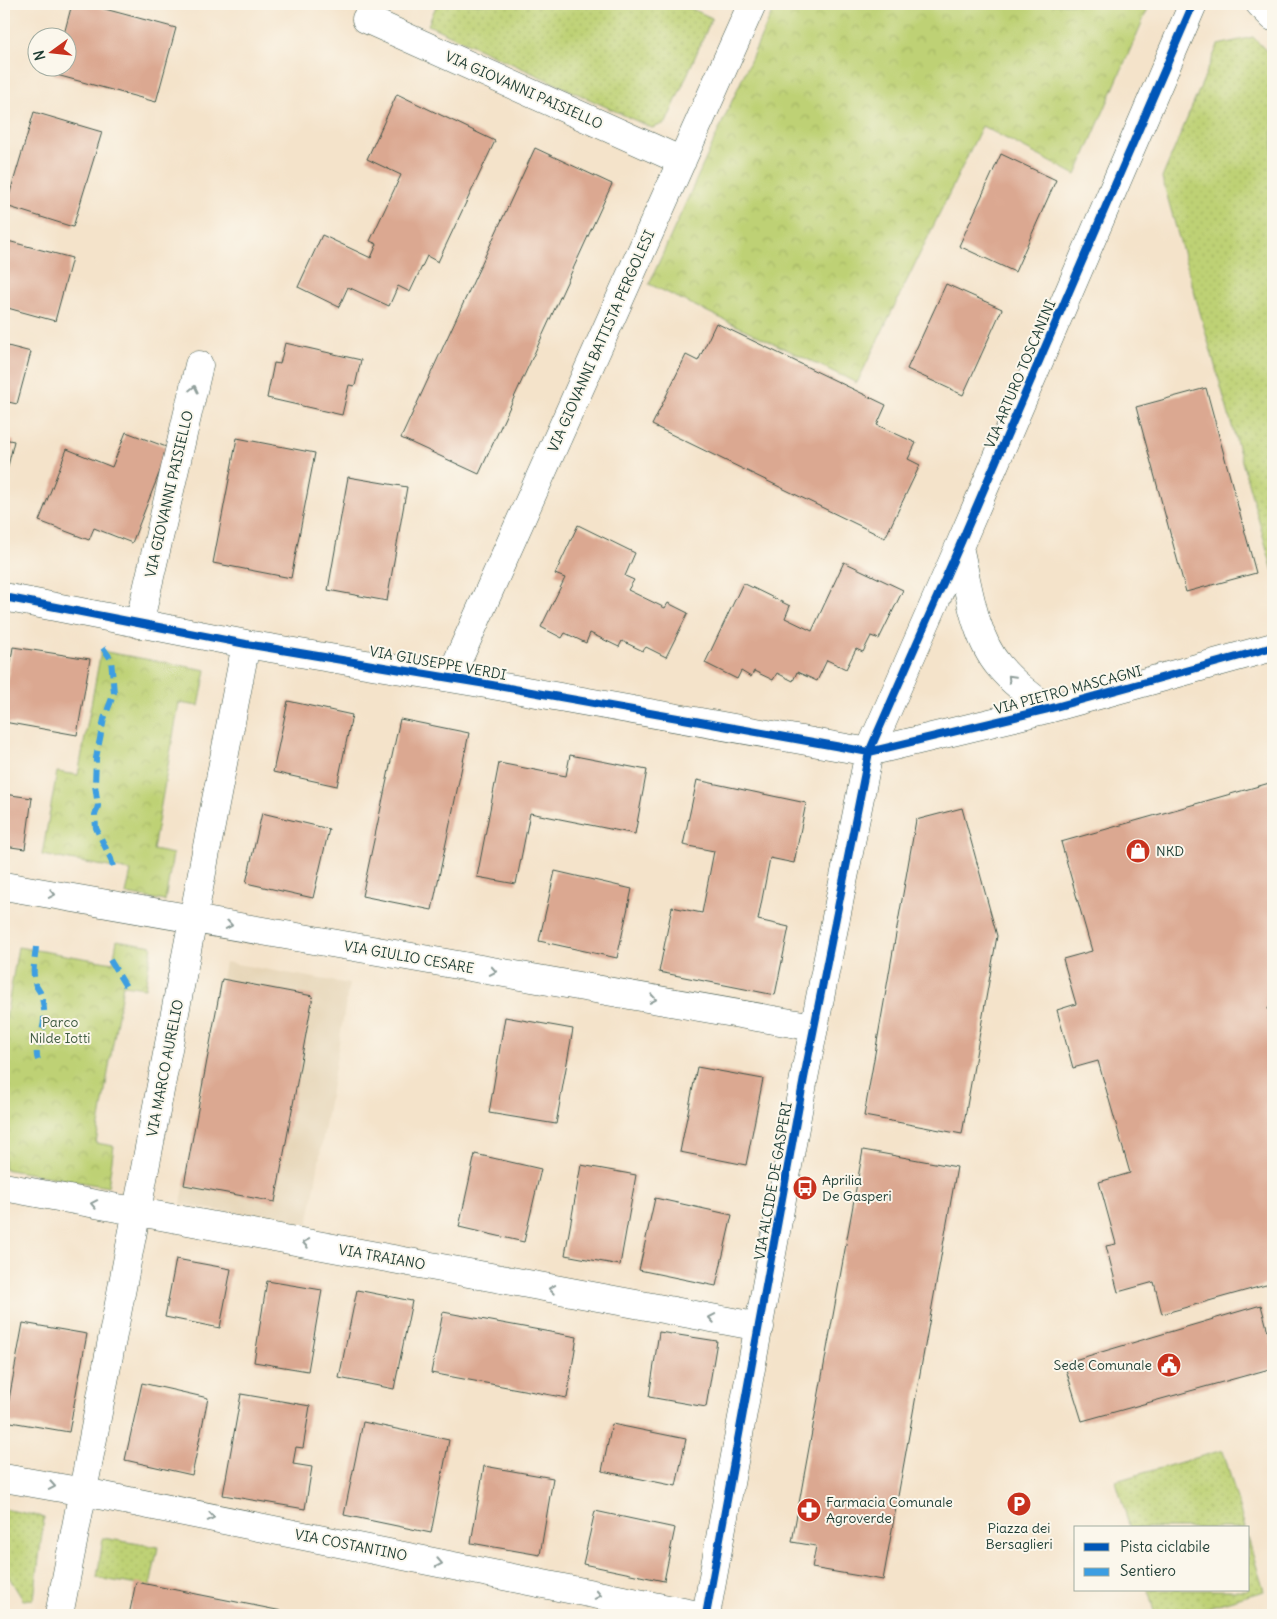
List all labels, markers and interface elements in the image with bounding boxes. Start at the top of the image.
north arrow [28,28,78,78]
street label: VIA GIOVANNI PAISIELLO [442,47,606,133]
text: N [29,48,49,62]
street label: VIA GIOVANNI BATTISTA PERGOLESI [544,227,658,455]
street label: VIA ARTURO TOSCANINI [980,297,1060,451]
one-way arrow [188,384,199,393]
street label: VIA GIOVANNI PAISIELLO [141,409,197,579]
street label: VIA GIUSEPPE VERDI [368,642,508,684]
street label: VIA PIETRO MASCAGNI [992,662,1144,718]
one-way arrow [1007,675,1016,684]
shop icon: NKD [1125,838,1151,864]
place label: NKD [1156,842,1184,860]
one-way arrow [47,889,56,899]
one-way arrow [225,920,233,930]
street label: VIA GIULIO CESARE [343,937,475,977]
one-way arrow [488,966,497,976]
one-way arrow [648,994,657,1004]
street label: VIA MARCO AURELIO [143,998,187,1138]
park label: Parco Nilde Iotti [30,1013,91,1047]
street label: VIA ALCIDE DE GASPERI [750,1101,796,1261]
place label: Aprilia De Gasperi [822,1171,892,1205]
bus stop icon: Aprilia De Gasperi [792,1175,818,1201]
one-way arrow [90,1200,99,1210]
one-way arrow [302,1239,310,1249]
street label: VIA TRAIANO [337,1240,427,1274]
one-way arrow [547,1284,556,1294]
one-way arrow [707,1314,716,1324]
public building icon: Sede Comunale [1156,1352,1182,1378]
place label: Sede Comunale [1054,1356,1152,1374]
one-way arrow [47,1480,56,1490]
parking icon: Piazza dei Bersaglieri [1006,1491,1032,1517]
place label: Farmacia Comunale Agroverde [826,1493,953,1527]
pharmacy icon: Farmacia Comunale Agroverde [796,1497,822,1523]
one-way arrow [207,1511,216,1522]
place label: Piazza dei Bersaglieri [985,1519,1053,1553]
street label: VIA COSTANTINO [293,1525,409,1565]
legend [1074,1526,1250,1592]
text: Pista ciclabile [1120,1537,1210,1556]
one-way arrow [435,1557,444,1568]
text: Sentiero [1120,1561,1176,1580]
one-way arrow [594,1589,603,1600]

